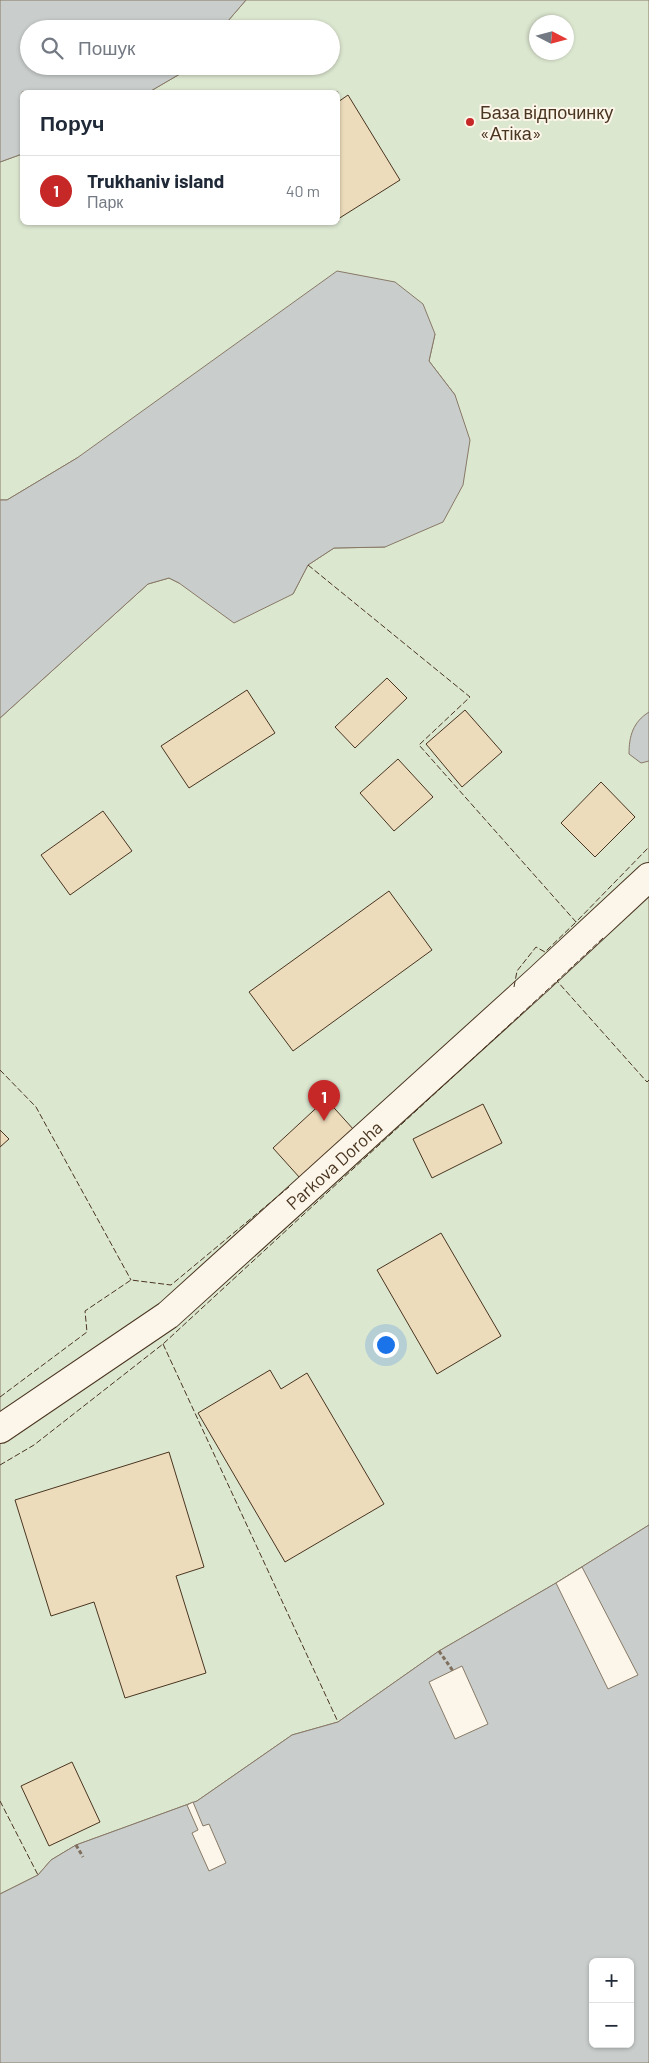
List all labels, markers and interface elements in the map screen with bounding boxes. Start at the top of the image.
north arrow [529,15,574,60]
search box [20,20,340,75]
icon: search [38,34,66,62]
text: Пошук [78,36,135,59]
place label: База відпочинку «Атіка» [480,101,613,144]
text: Поруч [40,110,104,135]
marker: База відпочинку «Атіка» [464,116,476,128]
text: Trukhaniv island [87,169,224,192]
text: 1 [53,181,59,200]
text: 40 m [286,181,320,200]
text: Парк [87,192,123,211]
pin: 1 [308,1080,340,1121]
street label: Parkova Doroha [281,1116,387,1214]
your location [373,1332,399,1358]
map controls [589,1958,634,2048]
button: + [589,1958,634,2003]
button: − [589,2003,634,2048]

